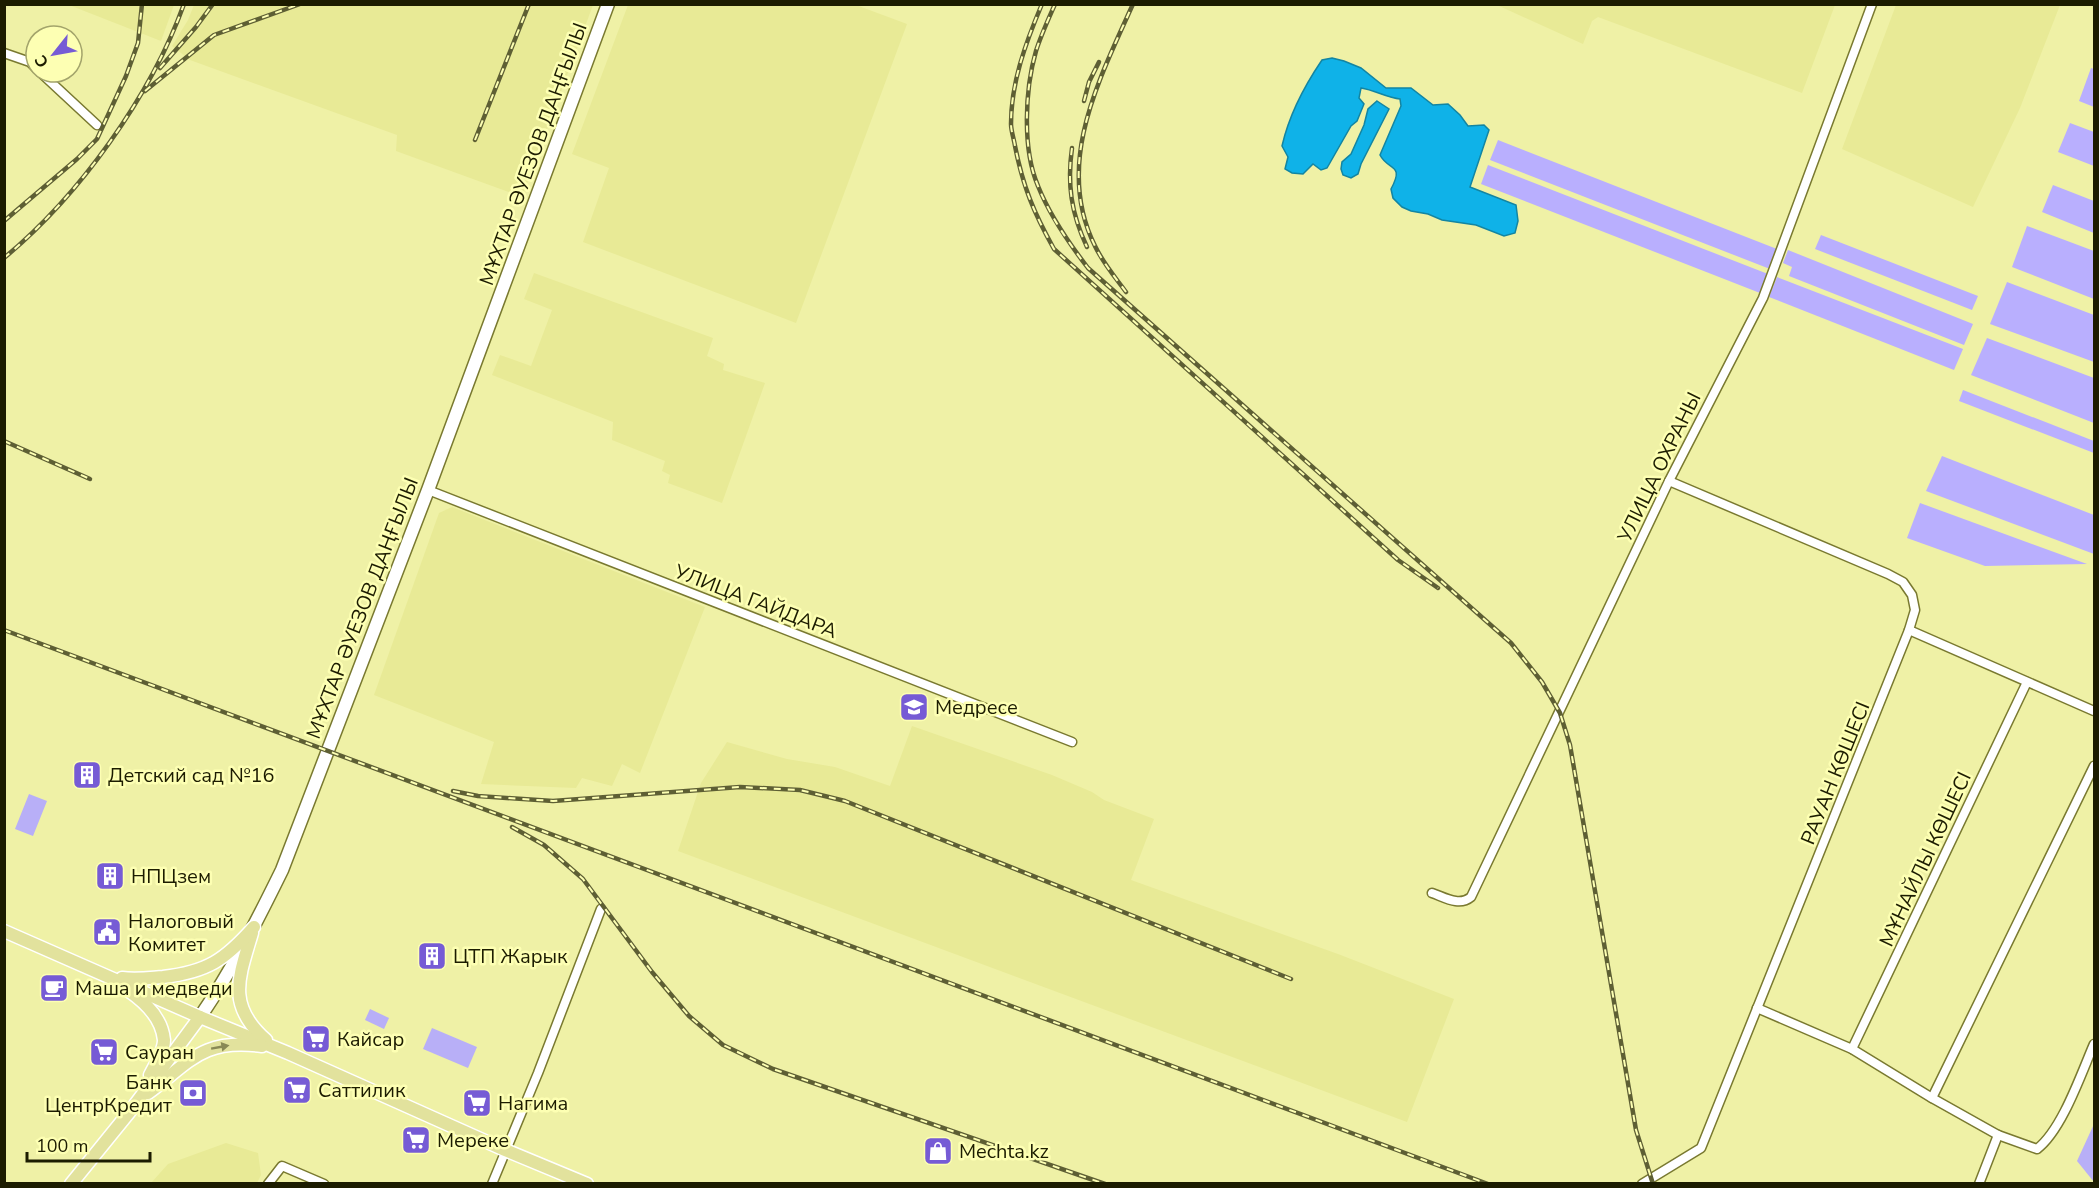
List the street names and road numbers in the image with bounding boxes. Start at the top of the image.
street label: МҰХТАР ӘУЕЗОВ ДАҢҒЫЛЫ [473,19,594,289]
street label: УЛИЦА ОХРАНЫ [1611,388,1708,548]
street label: МҰХТАР ӘУЕЗОВ ДАҢҒЫЛЫ [300,474,425,743]
street label: УЛИЦА ГАЙДАРА [670,558,841,645]
street label: РАУАН КӨШЕСІ [1795,698,1876,849]
street label: МҰНАЙЛЫ КӨШЕСІ [1873,767,1978,951]

